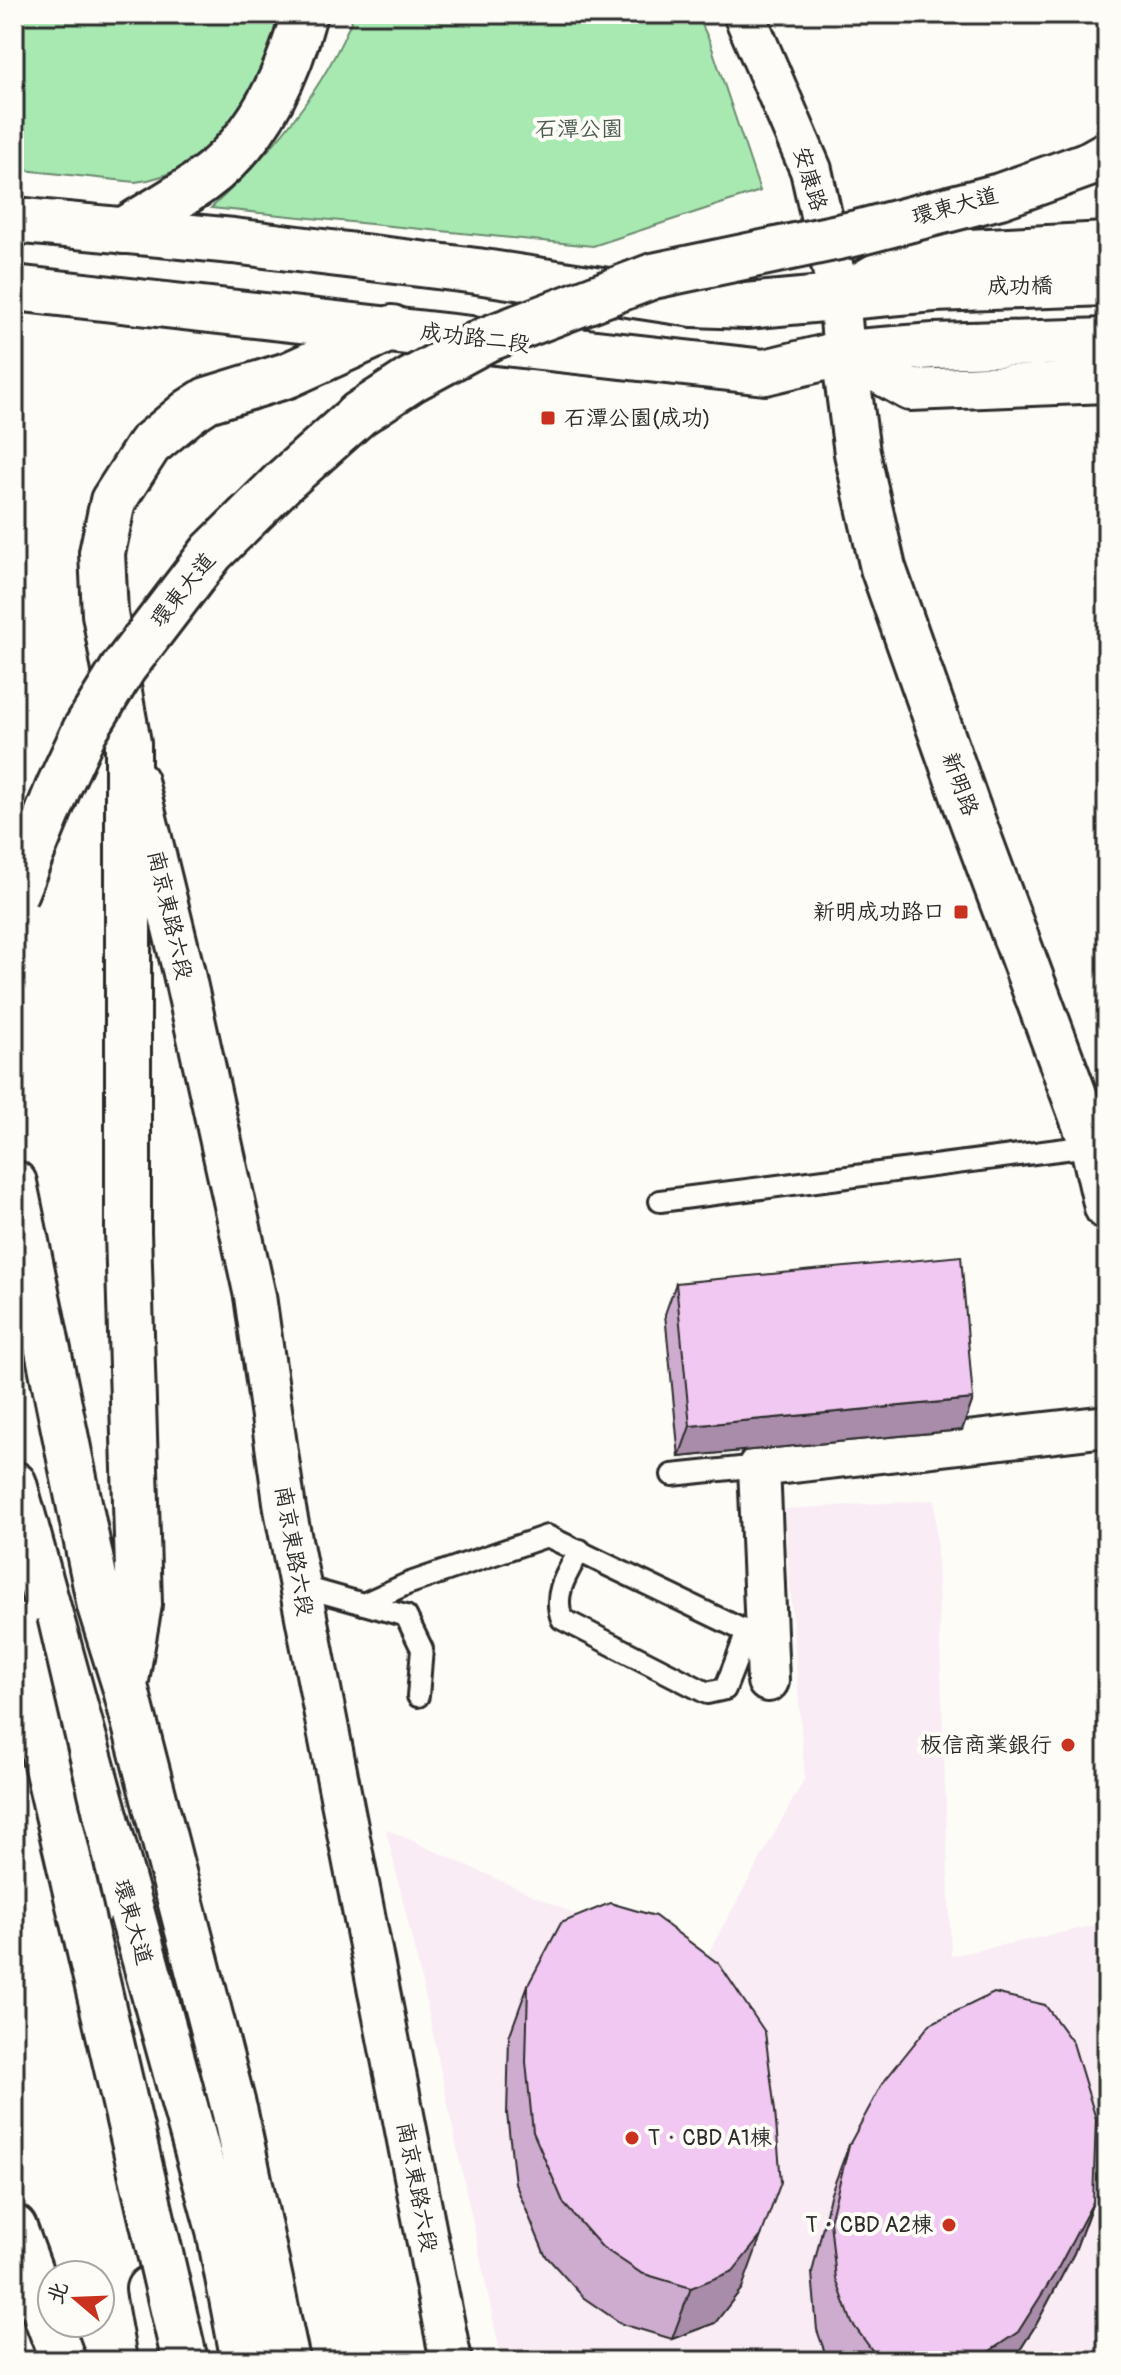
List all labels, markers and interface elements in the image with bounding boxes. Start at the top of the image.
park label: 石潭公園 [535,115,623,143]
street label: 安康路 [787,143,833,215]
street label: 環東大道 [909,181,1001,231]
street label: 成功橋 [987,271,1053,301]
street label: 成功路二段 [419,317,531,359]
place label: 石潭公園(成功) [564,404,711,432]
marker: 石潭公園(成功) [539,409,557,427]
street label: 環東大道 [144,547,222,633]
street label: 新明路 [936,748,984,820]
street label: 南京東路六段 [142,848,198,982]
place label: 新明成功路口 [813,898,945,926]
marker: 新明成功路口 [952,903,970,921]
street label: 南京東路六段 [269,1484,319,1618]
place label: 板信商業銀行 [920,1731,1052,1759]
marker: 板信商業銀行 [1059,1736,1077,1754]
street label: 環東大道 [107,1876,159,1968]
street label: 南京東路六段 [391,2120,443,2254]
place label: T．CBD A1棟 [648,2124,772,2152]
marker: T．CBD A1棟 [623,2129,641,2147]
place label: T．CBD A2棟 [806,2211,933,2239]
marker: T．CBD A2棟 [940,2216,958,2234]
north arrow [36,2259,116,2339]
text: 北 [41,2278,75,2308]

